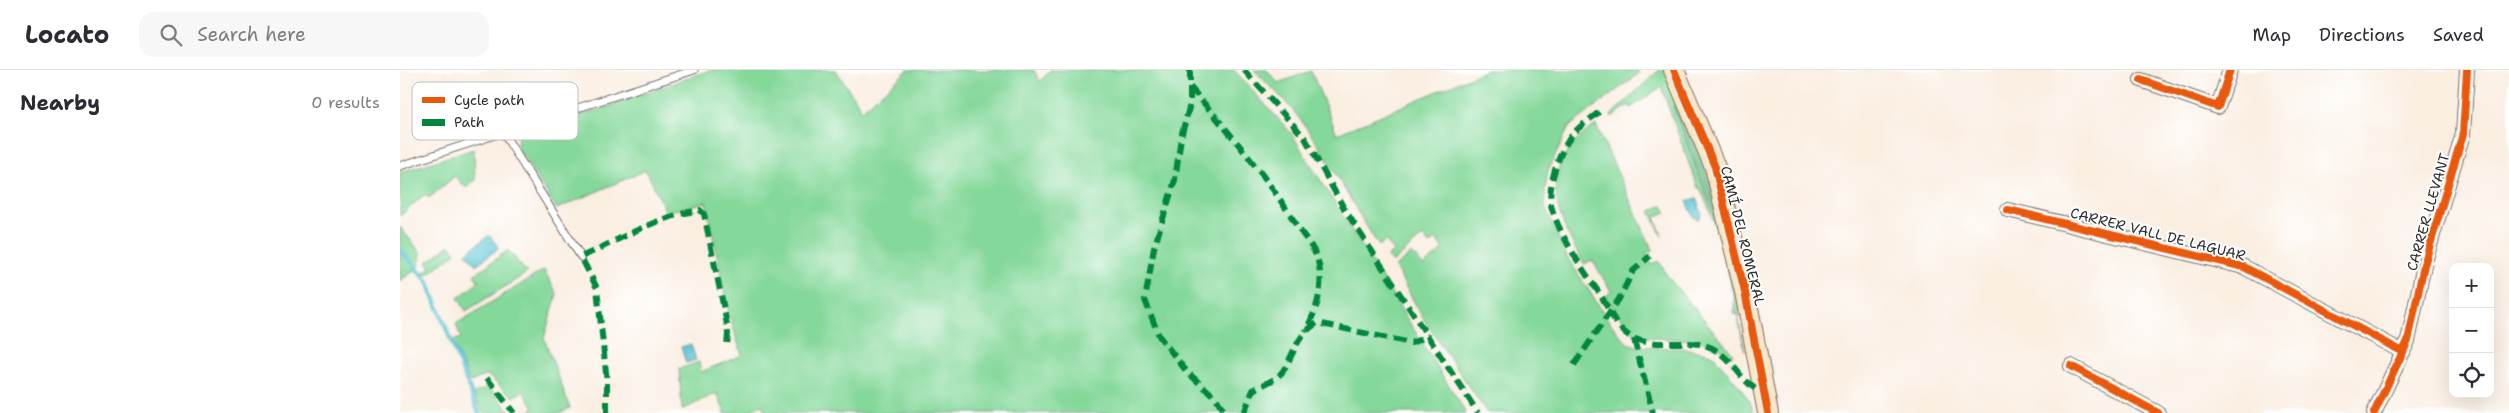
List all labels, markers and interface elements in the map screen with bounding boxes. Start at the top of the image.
search box [139,12,489,57]
text: Locato [25,19,109,51]
icon: search [157,21,185,49]
text: Search here [197,22,306,47]
text: Map [2253,23,2291,47]
text: Directions [2319,23,2405,47]
text: Saved [2433,23,2484,47]
legend [412,82,578,140]
text: Nearby [20,89,100,117]
text: Cycle path [454,91,525,109]
text: 0 results [311,92,380,113]
text: Path [454,113,485,131]
street label: CARRER LLEVANT [2403,151,2454,273]
street label: CAMÍ DEL ROMERAL [1717,164,1769,308]
street label: CARRER VALL DE LAGUAR [2069,204,2248,265]
map controls [2449,263,2494,398]
button: + [2449,263,2494,308]
button: − [2449,308,2494,353]
button: locate [2449,353,2494,398]

